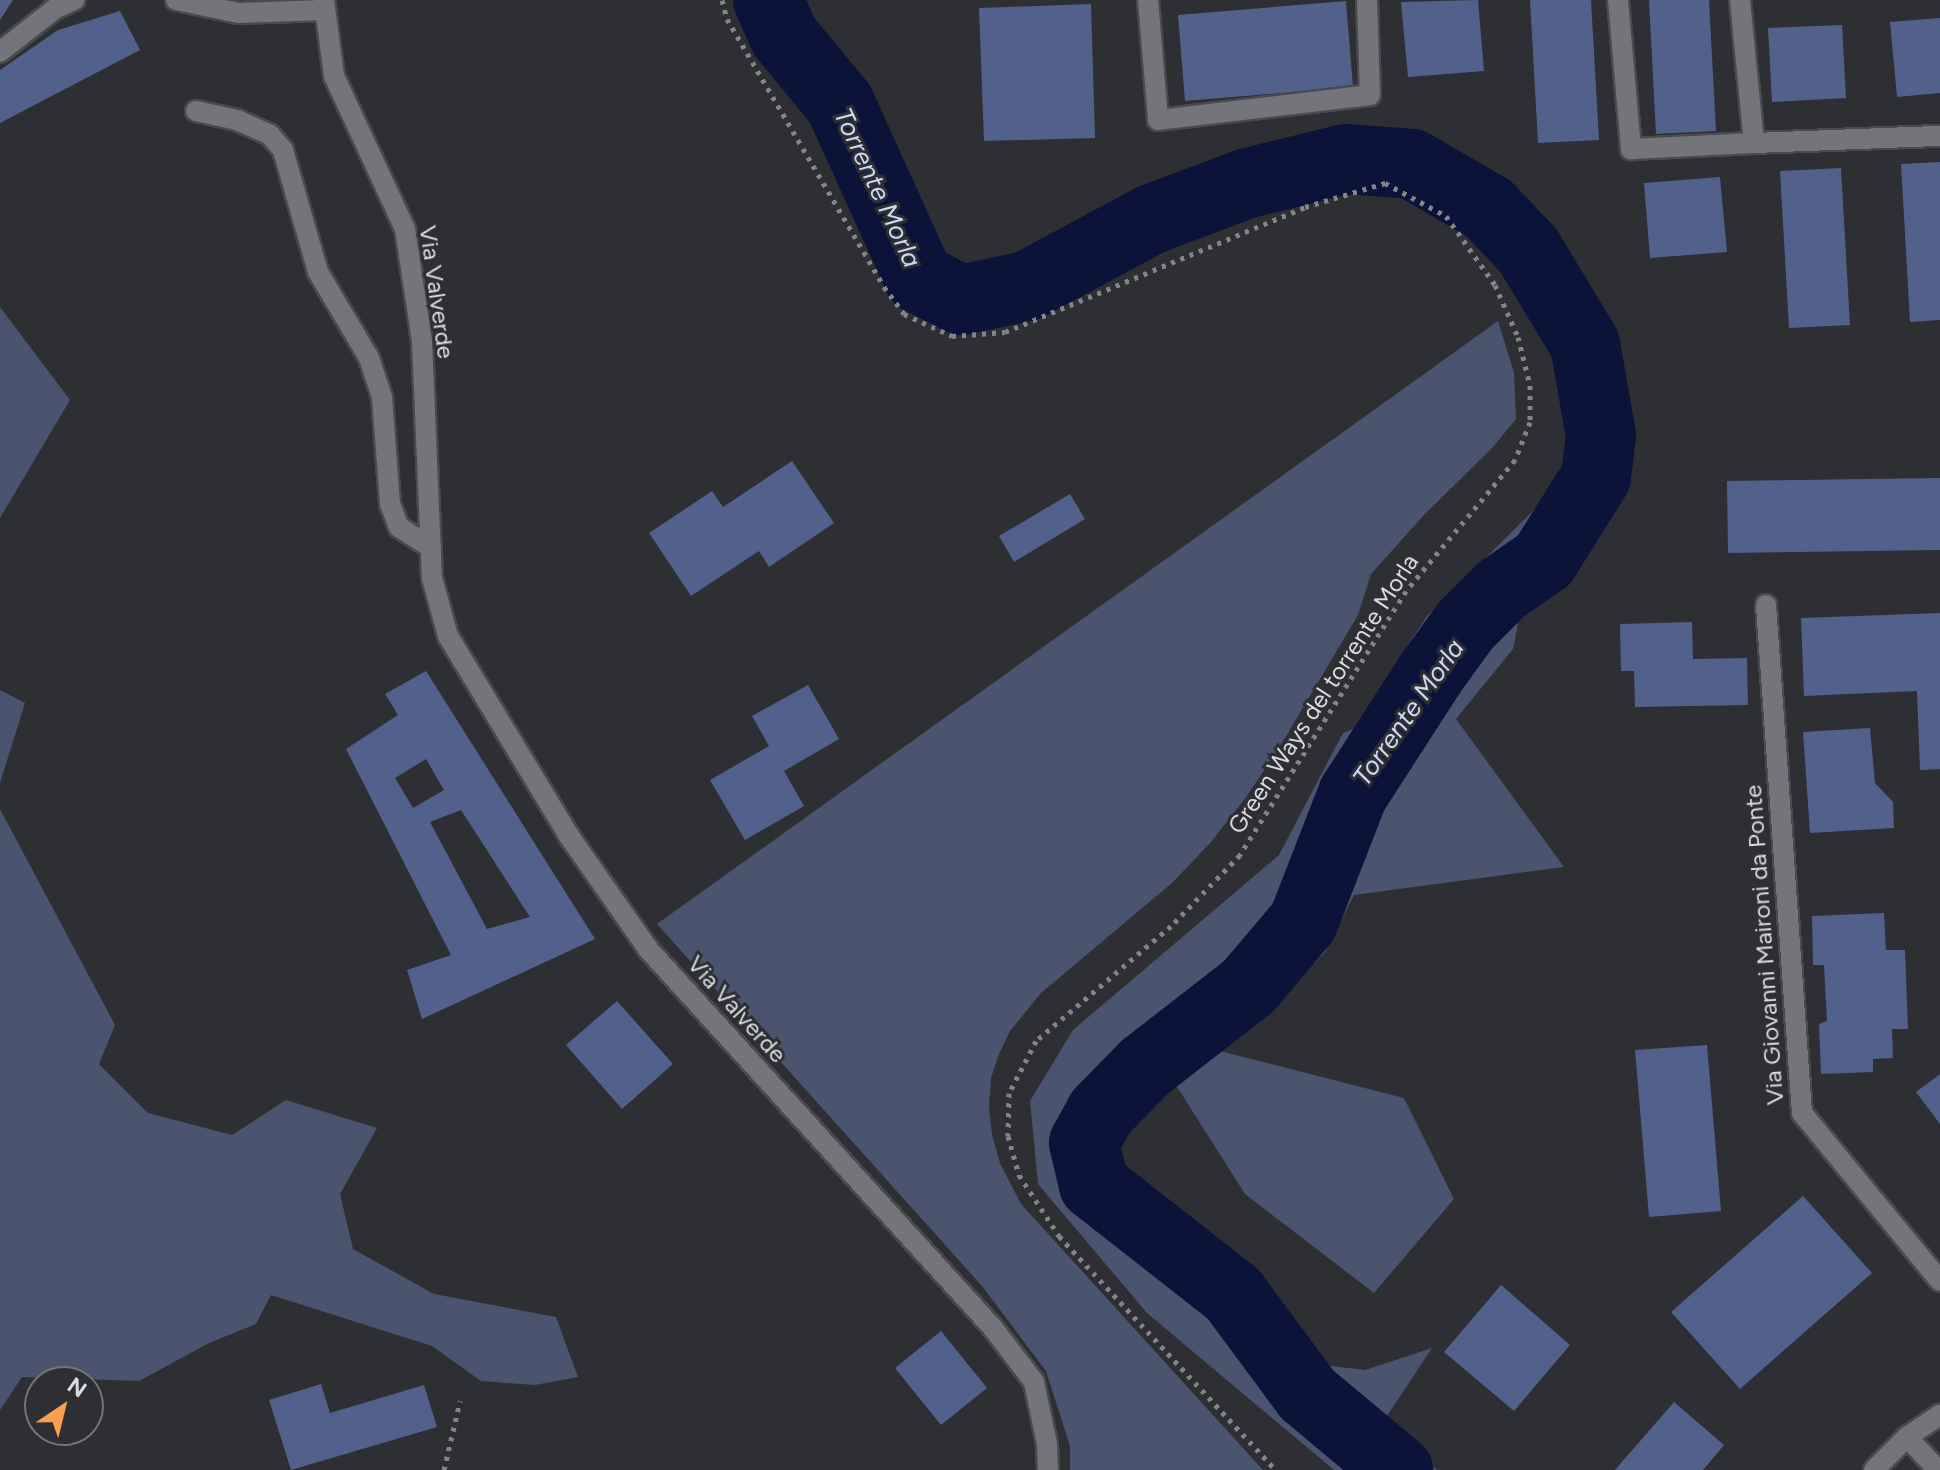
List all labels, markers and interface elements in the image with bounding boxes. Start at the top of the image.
water label: Torrente Morla [827,104,927,272]
street label: Via Valverde [413,224,461,360]
street label: Green Ways del torrente Morla [1222,549,1424,839]
water label: Torrente Morla [1347,634,1471,792]
street label: Via Giovanni Maironi da Ponte [1738,784,1790,1106]
street label: Via Valverde [681,950,793,1068]
north arrow [24,1366,104,1446]
text: N [62,1372,92,1404]

